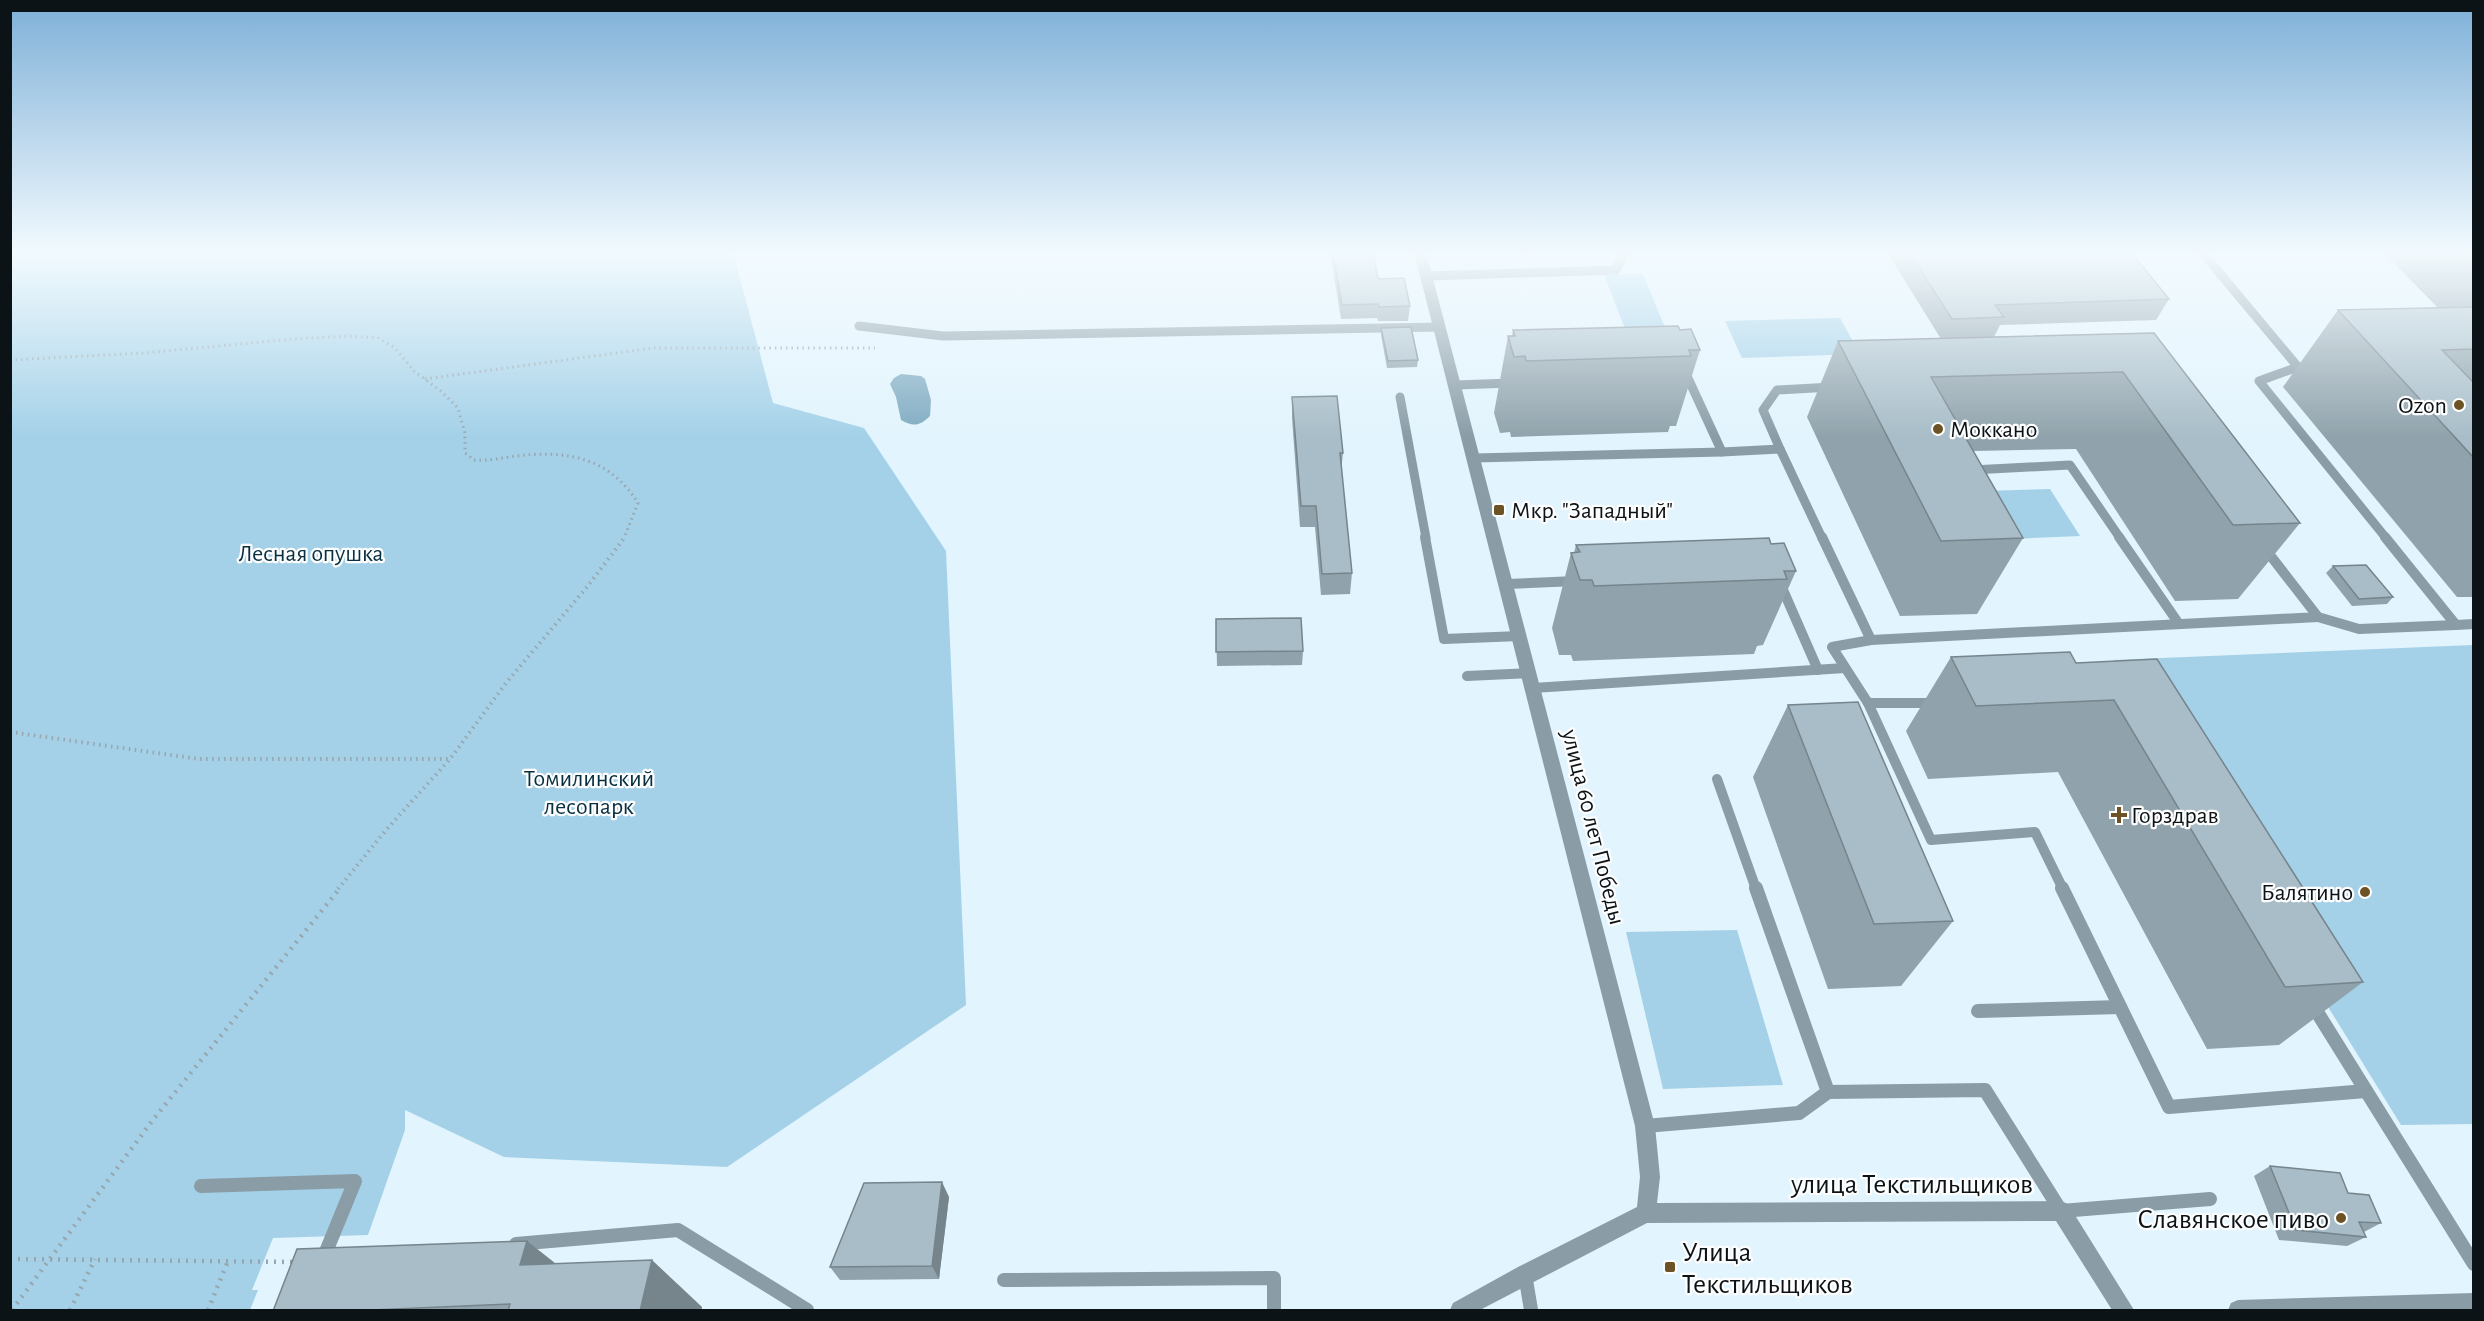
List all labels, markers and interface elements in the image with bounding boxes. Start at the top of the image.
place label: Ozon [2398,394,2447,418]
marker: Ozon [2452,398,2466,412]
place label: Моккано [1950,418,2037,442]
marker: Моккано [1931,422,1945,436]
place label: Мкр. "Западный" [1511,499,1673,523]
marker: Мкр. "Западный" [1492,503,1506,517]
park label: Лесная опушка [238,542,384,566]
street label: улица 60 лет Победы [1557,726,1629,927]
park label: Томилинский лесопарк [524,767,654,819]
place label: Горздрав [2131,804,2219,828]
marker: Горздрав [2112,808,2126,822]
place label: Балятино [2261,881,2353,905]
marker: Балятино [2358,885,2372,899]
street label: улица Текстильщиков [1790,1171,2033,1199]
place label: Славянское пиво [2137,1206,2329,1234]
marker: Славянское пиво [2334,1211,2348,1225]
place label: Улица Текстильщиков [1682,1239,1853,1299]
marker: Улица Текстильщиков [1663,1260,1677,1274]

